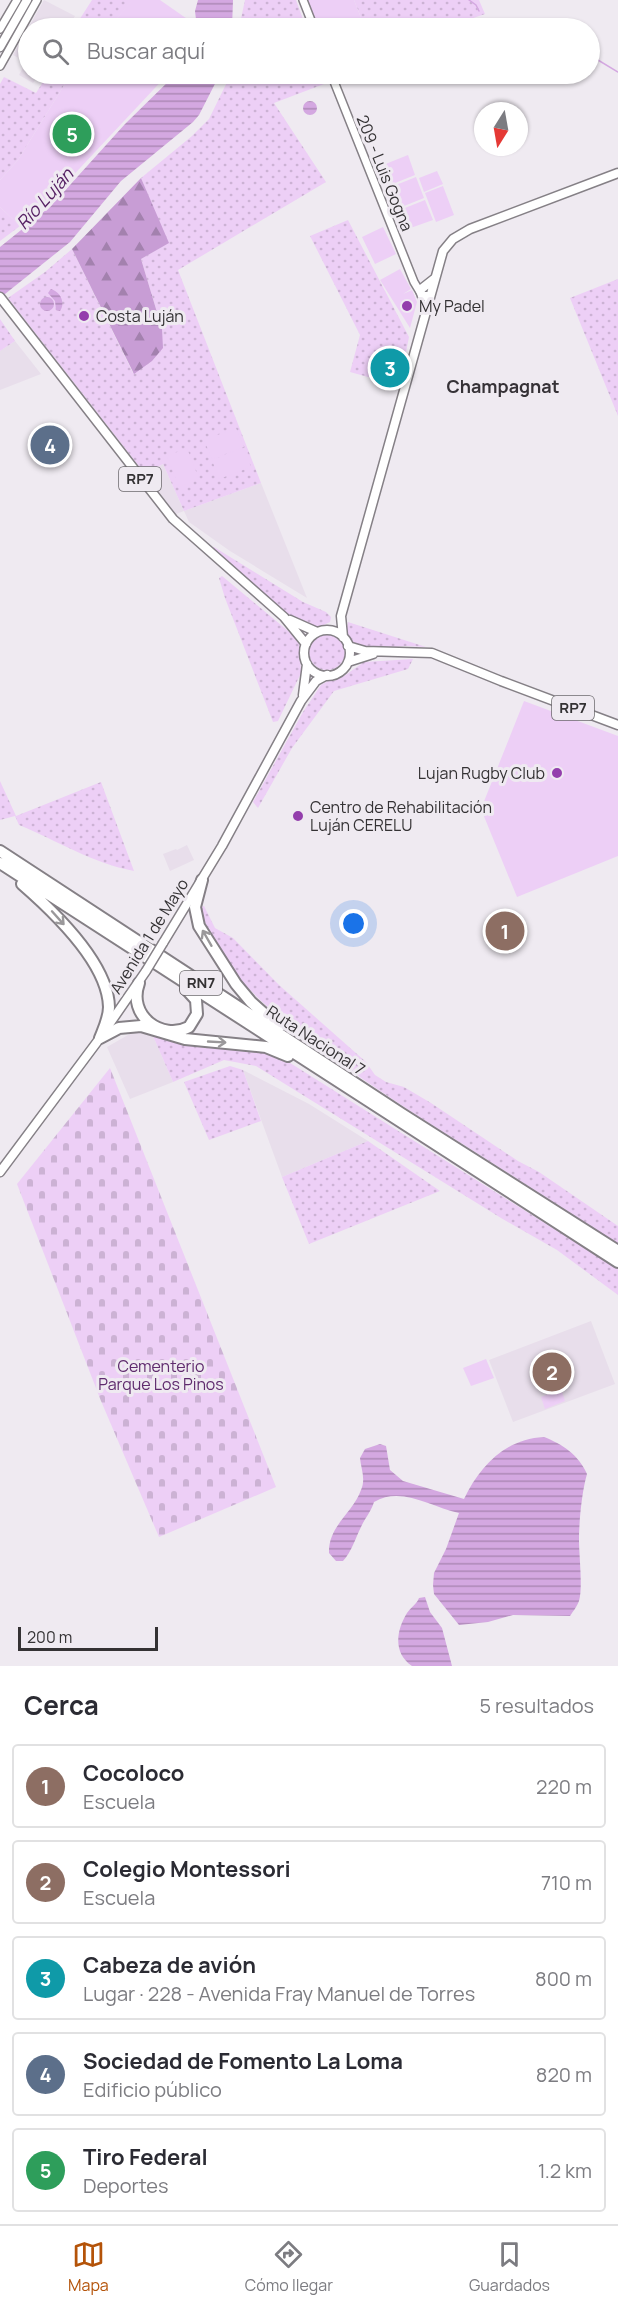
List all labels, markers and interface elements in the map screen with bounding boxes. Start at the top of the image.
search box [18,18,600,84]
icon: search [39,35,72,68]
text: Buscar aquí [87,36,205,66]
north arrow [474,102,528,156]
pin: 5 [52,112,92,156]
street label: 209 - Luis Gogna [352,112,418,234]
water label: Río Luján [10,162,79,234]
place label: My Padel [419,295,485,317]
marker: My Padel [400,299,414,313]
place label: Costa Luján [96,305,184,327]
marker: Costa Luján [77,309,91,323]
pin: 3 [370,346,410,391]
district label: Champagnat [446,374,560,398]
pin: 4 [31,422,70,468]
road number: RP7 [119,467,161,491]
road number: RP7 [552,696,594,720]
place label: Lujan Rugby Club [418,762,545,784]
marker: Lujan Rugby Club [550,766,564,780]
place label: Centro de Rehabilitación Luján CERELU [310,796,492,836]
marker: Centro de Rehabilitación Luján CERELU [291,809,305,823]
street label: Avenida 1 de Mayo [105,874,193,998]
pin: 1 [486,908,524,954]
your location [339,909,368,938]
one-way arrow [51,910,65,925]
one-way arrow [201,930,213,947]
road number: RN7 [180,971,222,995]
street label: Ruta Nacional 7 [263,1000,369,1080]
one-way arrow [207,1037,227,1048]
pin: 2 [532,1350,572,1394]
park label: Cementerio Parque Los Pinos [98,1355,224,1395]
scale bar [18,1624,158,1652]
text: 200 m [27,1626,72,1648]
text: Cerca [24,1687,99,1723]
text: 5 resultados [480,1692,594,1719]
text: Cocoloco [83,1758,184,1788]
text: 1 [41,1773,50,1800]
text: 220 m [536,1773,592,1800]
text: Escuela [83,1788,155,1815]
text: Colegio Montessori [83,1854,291,1884]
text: 2 [40,1869,51,1896]
text: 710 m [541,1869,592,1896]
text: Escuela [83,1884,155,1911]
text: Cabeza de avión [83,1950,256,1980]
text: 3 [40,1965,51,1992]
text: 800 m [535,1965,592,1992]
text: Lugar · 228 - Avenida Fray Manuel de Torres [83,1980,475,2007]
text: Sociedad de Fomento La Loma [83,2046,403,2076]
text: 4 [39,2061,52,2088]
text: 820 m [536,2061,592,2088]
text: Edificio público [83,2076,222,2103]
text: Tiro Federal [83,2142,208,2172]
text: 5 [40,2157,51,2184]
text: 1.2 km [538,2157,592,2184]
text: Deportes [83,2172,169,2199]
tab: Mapa [68,2238,109,2296]
tab: Cómo llegar [245,2238,333,2296]
tab: Guardados [469,2238,550,2296]

